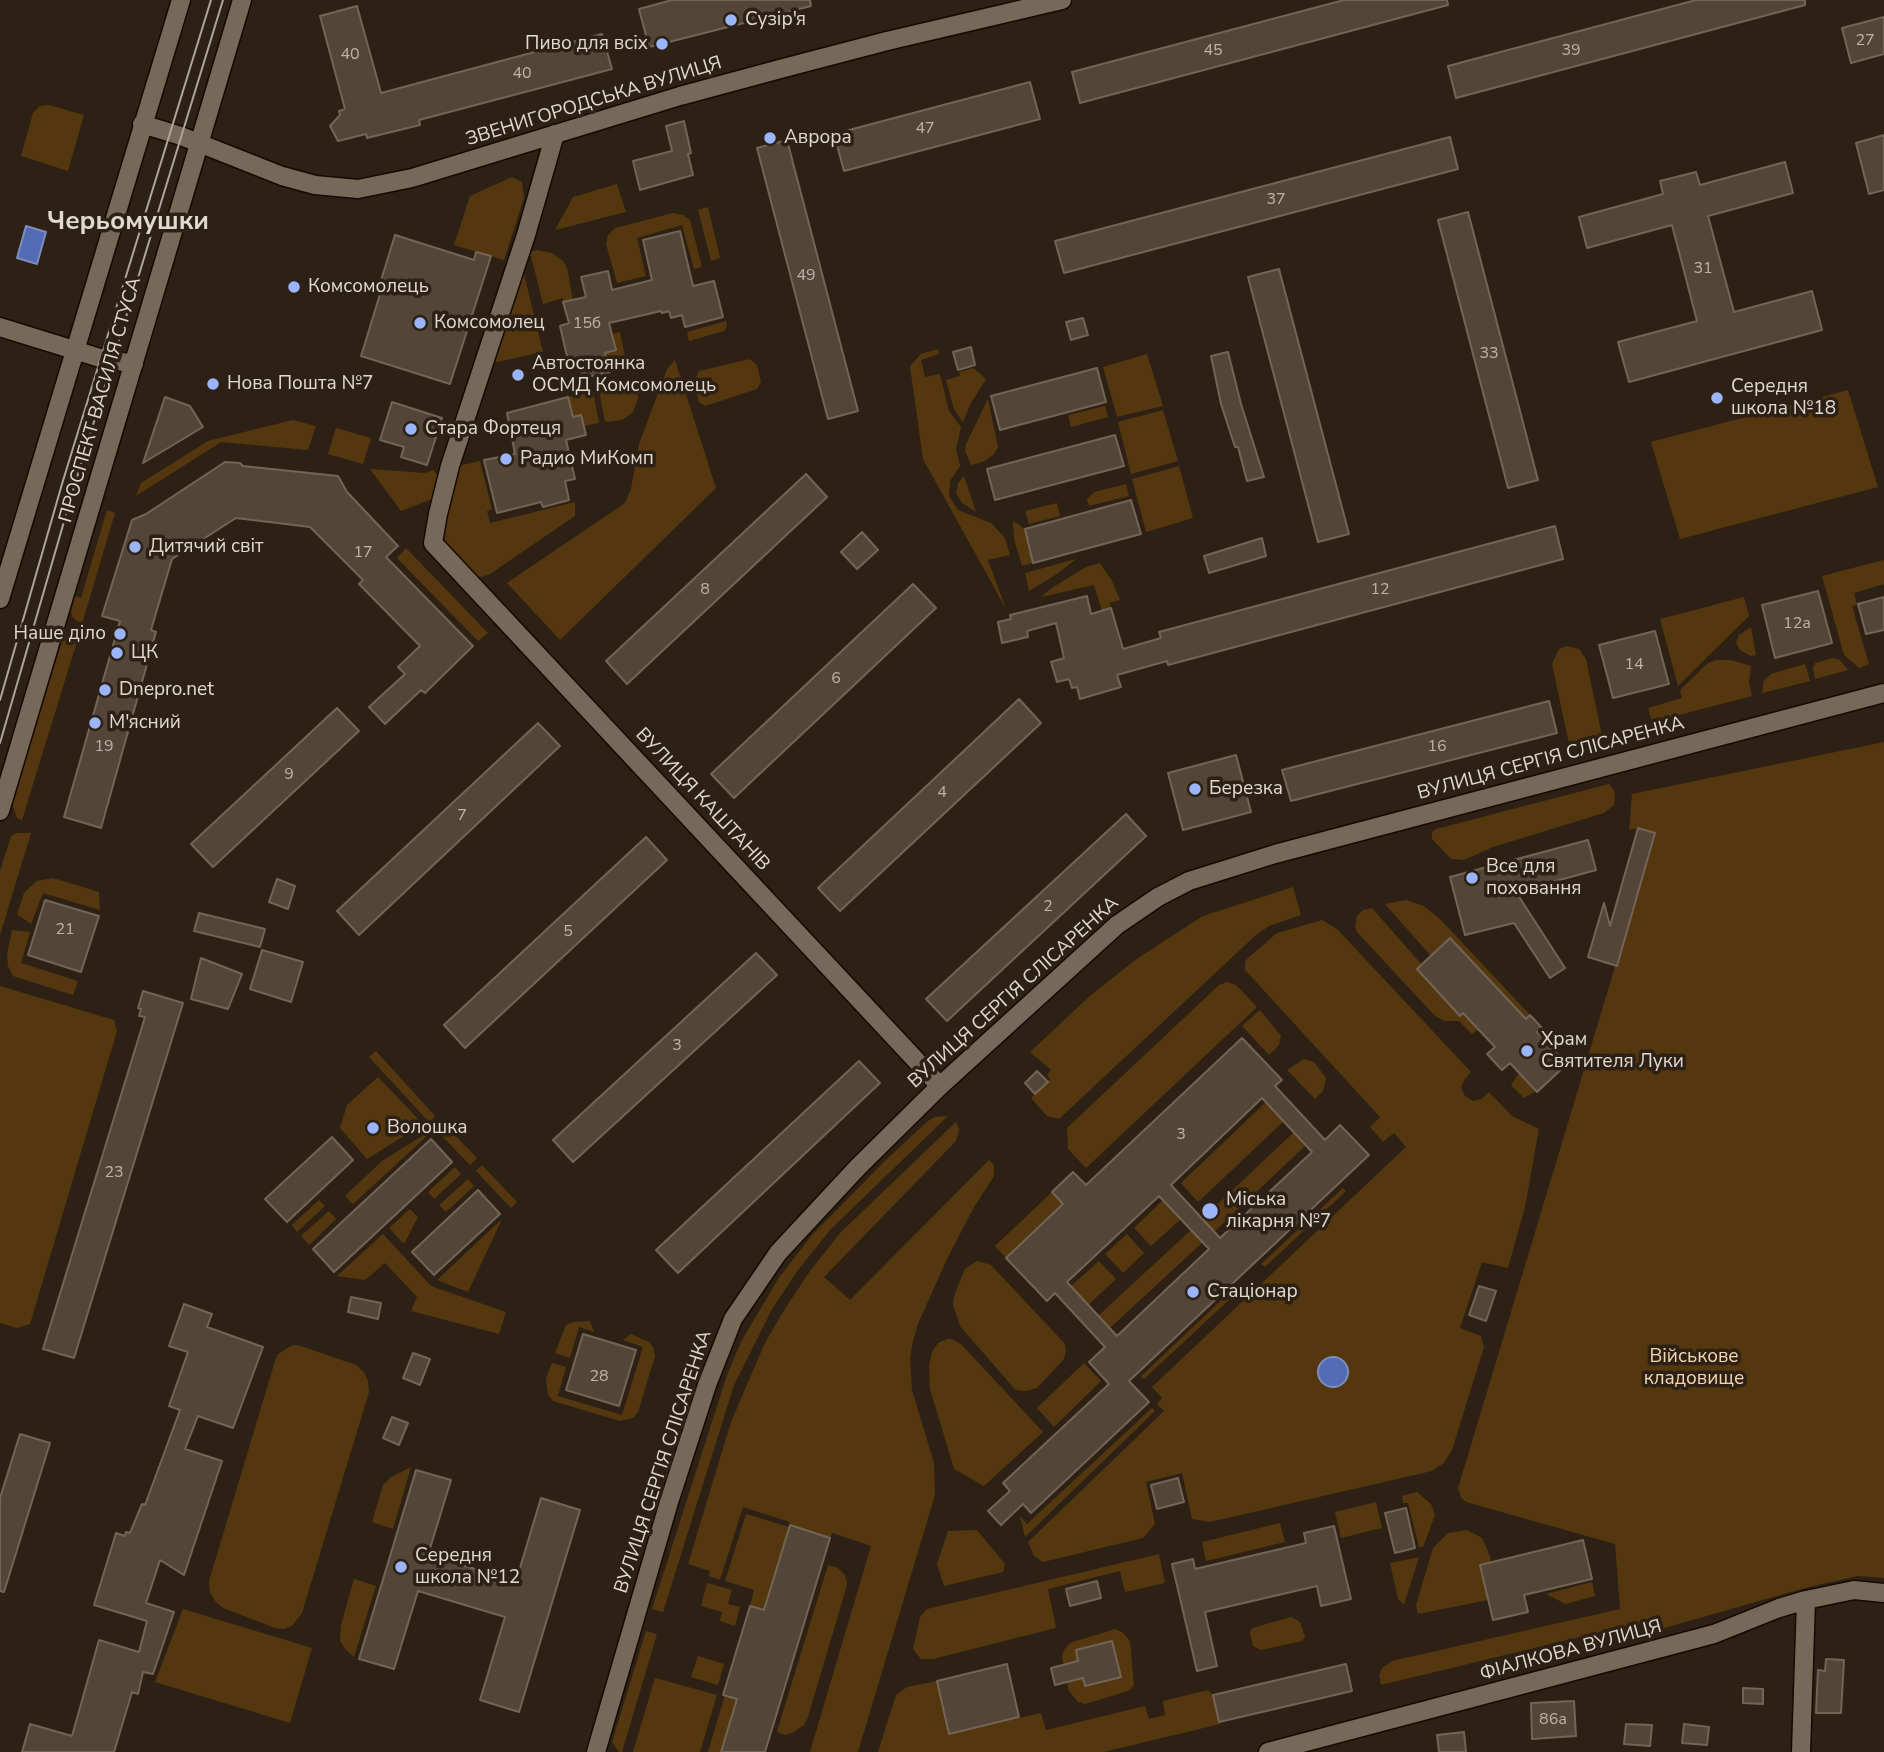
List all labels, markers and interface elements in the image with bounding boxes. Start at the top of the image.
place label: Сузір'я [745,9,806,31]
marker: Сузір'я [723,12,739,28]
house number: 27 [1855,31,1875,51]
place label: Пиво для всіх [525,33,648,55]
marker: Пиво для всіх [654,36,670,52]
house number: 45 [1203,41,1223,61]
house number: 39 [1561,41,1581,61]
house number: 40 [340,45,360,65]
street label: ЗВЕНИГОРОДСЬКА ВУЛИЦЯ [463,52,725,152]
house number: 40 [512,64,532,84]
house number: 47 [915,119,935,139]
place label: Аврора [784,127,852,149]
marker: Аврора [762,130,778,146]
house number: 37 [1266,190,1286,210]
district label: Черьомушки [47,207,209,239]
house number: 31 [1693,259,1713,279]
house number: 49 [796,266,816,286]
street label: ПРОСПЕКТ ВАСИЛЯ СТУСА [55,275,147,525]
place label: Комсомолець [308,276,429,298]
marker: Комсомолець [286,279,302,295]
place label: Комсомолец [434,312,545,334]
house number: 15б [573,314,601,334]
marker: Комсомолец [412,315,428,331]
house number: 33 [1479,344,1499,364]
place label: Автостоянка ОСМД Комсомолець [532,353,716,397]
marker: Автостоянка ОСМД Комсомолець [510,367,526,383]
place label: Нова Пошта №7 [227,373,373,395]
marker: Нова Пошта №7 [205,376,221,392]
place label: Середня школа №18 [1731,376,1836,420]
marker: Середня школа №18 [1709,390,1725,406]
place label: Стара Фортеця [425,418,561,440]
marker: Стара Фортеця [403,421,419,437]
place label: Радио МиКомп [520,448,654,470]
marker: Радио МиКомп [498,451,514,467]
place label: Дитячий світ [149,536,264,558]
marker: Дитячий світ [127,539,143,555]
house number: 17 [353,543,373,563]
house number: 8 [700,580,710,600]
house number: 12 [1370,580,1390,600]
house number: 12а [1783,614,1811,634]
place label: Наше діло [13,623,106,645]
marker: Наше діло [112,626,128,642]
place label: ЦК [131,642,158,664]
marker: ЦК [109,645,125,661]
house number: 14 [1624,655,1644,675]
house number: 6 [831,669,841,689]
place label: Dnepro.net [119,679,214,701]
marker: Dnepro.net [97,682,113,698]
place label: М'ясний [109,712,181,734]
street label: ВУЛИЦЯ СЕРГІЯ СЛІСАРЕНКА [1415,712,1687,806]
marker: М'ясний [87,715,103,731]
street label: ВУЛИЦЯ КАШТАНІВ [630,724,774,876]
house number: 19 [94,737,114,757]
house number: 16 [1427,737,1447,757]
house number: 9 [284,765,294,785]
place label: Березка [1209,778,1283,800]
marker: Березка [1187,781,1203,797]
house number: 4 [937,783,947,803]
house number: 7 [457,806,467,826]
place label: Все для поховання [1486,856,1582,900]
marker: Все для поховання [1464,870,1480,886]
street label: ВУЛИЦЯ СЕРГІЯ СЛІСАРЕНКА [904,892,1124,1094]
house number: 2 [1043,897,1053,917]
house number: 21 [55,920,75,940]
house number: 5 [563,922,573,942]
place label: Храм Святителя Луки [1541,1029,1684,1073]
house number: 3 [672,1036,682,1056]
marker: Храм Святителя Луки [1519,1043,1535,1059]
place label: Волошка [387,1117,467,1139]
marker: Волошка [365,1120,381,1136]
house number: 3 [1176,1125,1186,1145]
house number: 23 [104,1163,124,1183]
place label: Міська лікарня №7 [1226,1189,1331,1233]
marker: Міська лікарня №7 [1200,1201,1220,1221]
place label: Стаціонар [1207,1281,1298,1303]
marker: Стаціонар [1185,1284,1201,1300]
street label: ВУЛИЦЯ СЕРГІЯ СЛІСАРЕНКА [611,1328,717,1596]
park label: Військове кладовище [1644,1346,1744,1390]
house number: 28 [589,1367,609,1387]
place label: Середня школа №12 [415,1545,520,1589]
marker: Середня школа №12 [393,1559,409,1575]
street label: ФІАЛКОВА ВУЛИЦЯ [1478,1616,1664,1686]
house number: 86а [1539,1710,1567,1730]

